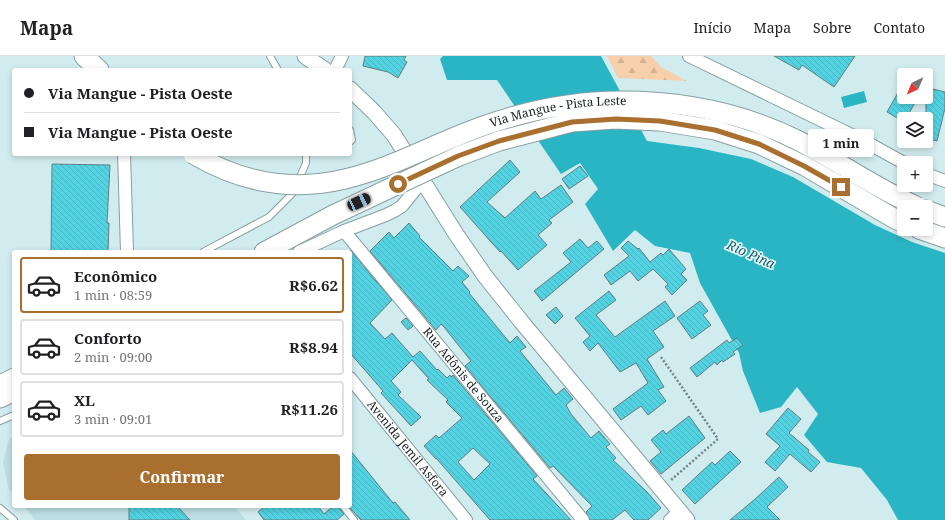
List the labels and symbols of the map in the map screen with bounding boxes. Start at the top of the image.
north arrow [897,68,933,104]
street label: Via Mangue - Pista Leste [487,92,626,131]
callout: 1 min [808,129,874,157]
route start [389,175,407,193]
route end [832,178,850,196]
car [346,191,372,213]
water label: Rio Pina [723,235,778,273]
street label: Rua Adônis de Souza [419,324,508,426]
street label: Avenida Jemil Asfora [363,396,453,500]

